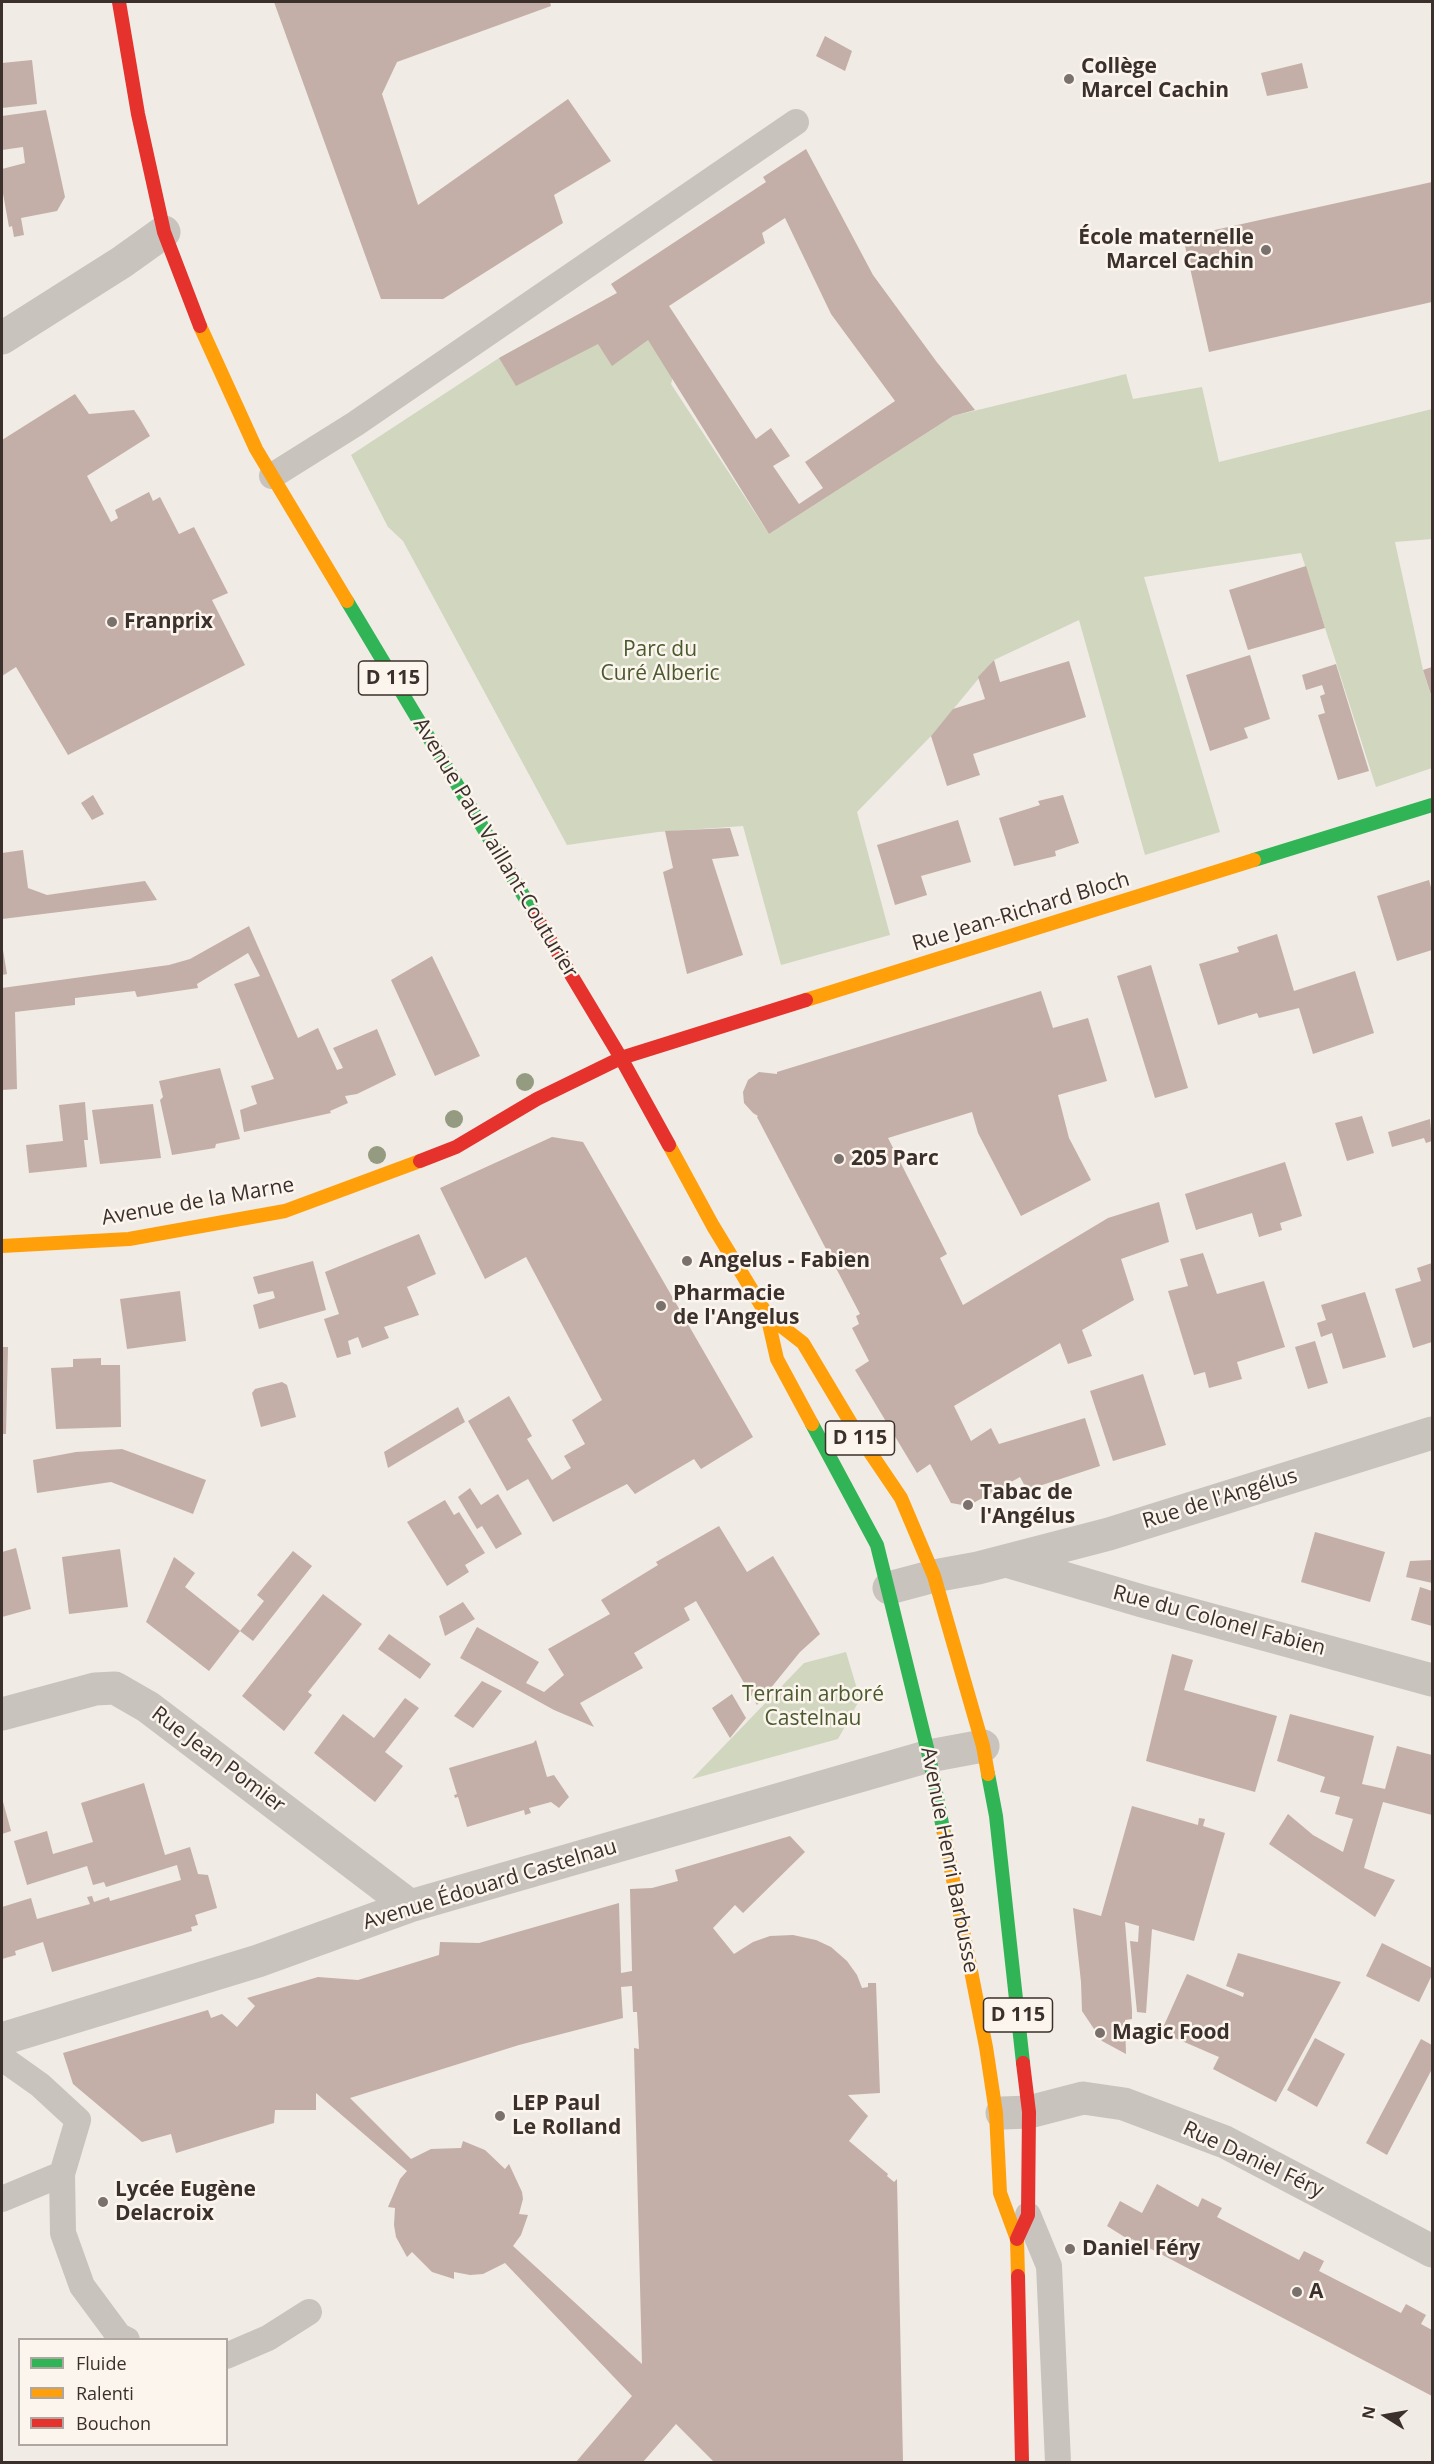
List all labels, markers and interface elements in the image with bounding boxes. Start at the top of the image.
place label: Collège Marcel Cachin [1081,54,1229,104]
marker: Collège Marcel Cachin [1062,72,1076,86]
place label: École maternelle Marcel Cachin [1078,225,1254,275]
marker: École maternelle Marcel Cachin [1259,243,1273,257]
place label: Franprix [124,609,213,635]
marker: Franprix [105,615,119,629]
park label: Parc du Curé Alberic [600,637,720,687]
road number: D 115 [358,661,428,695]
street label: Avenue Paul Vaillant-Couturier [407,713,583,983]
street label: Rue Jean-Richard Bloch [909,867,1133,957]
place label: 205 Parc [851,1146,939,1172]
marker: 205 Parc [832,1152,846,1166]
street label: Avenue de la Marne [100,1173,296,1231]
place label: Angelus - Fabien [699,1248,870,1274]
marker: Angelus - Fabien [680,1254,694,1268]
place label: Pharmacie de l'Angelus [673,1281,799,1331]
marker: Pharmacie de l'Angelus [654,1299,668,1313]
road number: D 115 [826,1421,894,1455]
street label: Rue de l'Angélus [1140,1463,1300,1535]
place label: Tabac de l'Angélus [980,1480,1075,1530]
marker: Tabac de l'Angélus [961,1498,975,1512]
street label: Rue du Colonel Fabien [1110,1581,1328,1661]
park label: Terrain arboré Castelnau [742,1682,884,1732]
street label: Rue Jean Pomier [146,1702,290,1818]
street label: Avenue Henri Barbusse [915,1745,983,1975]
street label: Avenue Édouard Castelnau [360,1834,620,1936]
road number: D 115 [984,1998,1052,2032]
place label: Magic Food [1112,2020,1230,2046]
marker: Magic Food [1093,2026,1107,2040]
place label: LEP Paul Le Rolland [512,2091,621,2141]
marker: LEP Paul Le Rolland [493,2109,507,2123]
street label: Rue Daniel Féry [1179,2116,1327,2204]
place label: Lycée Eugène Delacroix [115,2177,256,2227]
marker: Lycée Eugène Delacroix [96,2195,110,2209]
place label: Daniel Féry [1082,2236,1200,2262]
marker: Daniel Féry [1063,2242,1077,2256]
place label: A [1309,2279,1323,2305]
marker: A [1290,2285,1304,2299]
legend [18,2338,228,2446]
text: Fluide [76,2351,127,2375]
text: Ralenti [76,2381,134,2405]
north arrow [1356,2386,1416,2446]
text: N [1356,2404,1380,2421]
text: Bouchon [76,2411,151,2435]

